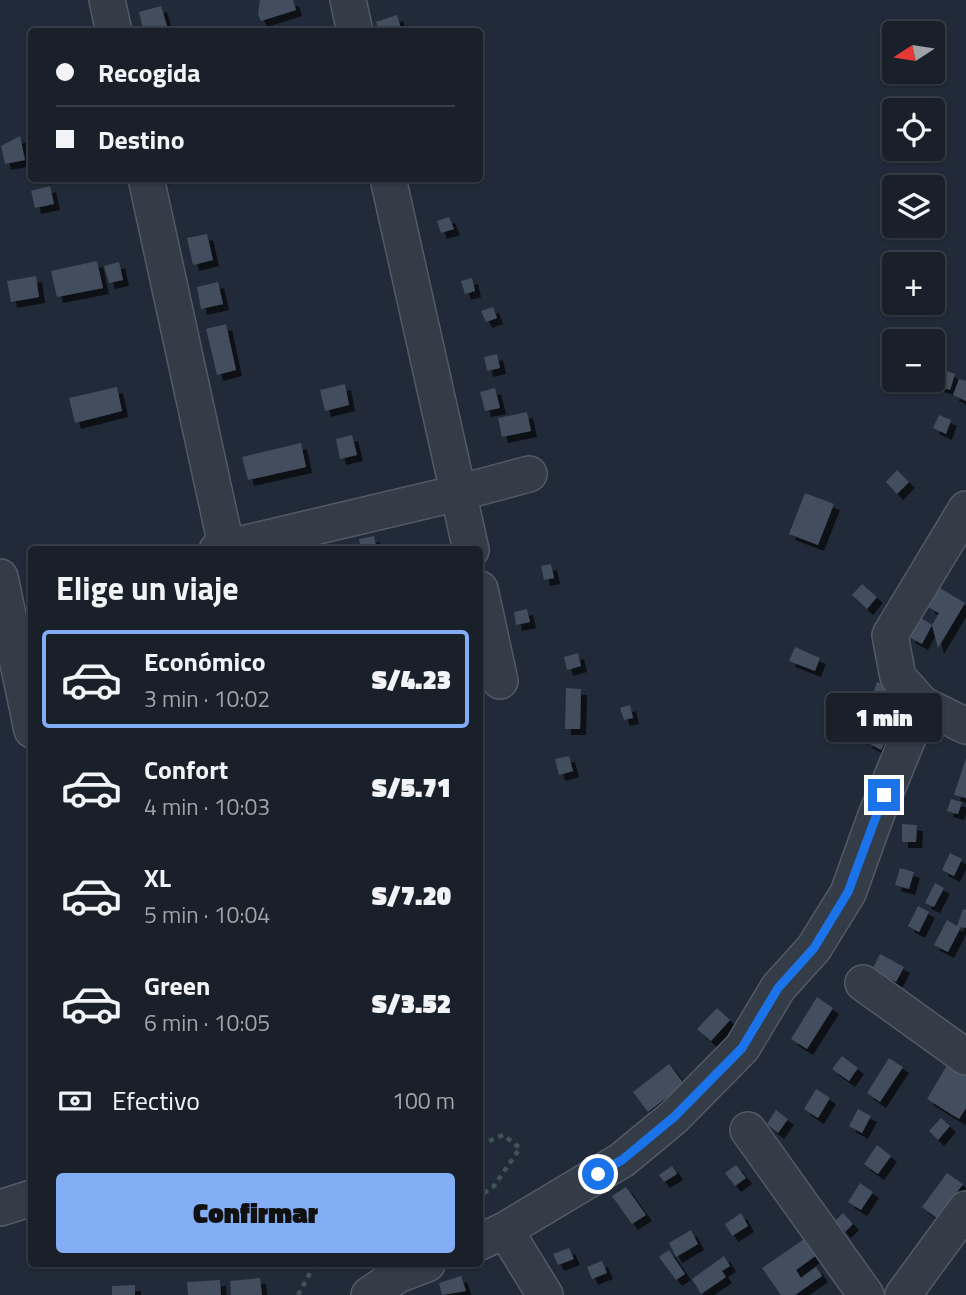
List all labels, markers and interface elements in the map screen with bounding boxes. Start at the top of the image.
north arrow [882,21,945,84]
map controls [882,21,945,392]
text: Recogida [98,53,201,92]
button: locate [882,98,945,161]
text: Destino [98,120,185,159]
button: layers [882,175,945,238]
button: + [882,252,945,315]
button: − [882,329,945,392]
text: Elige un viaje [56,564,239,612]
text: Económico [144,642,266,681]
icon: car [60,648,123,711]
text: S/4.23 [372,660,451,699]
text: 3 min · 10:02 [144,681,270,716]
callout: 1 min [826,694,942,742]
text: 1 min [855,700,913,735]
text: Confort [144,750,228,789]
icon: car [60,756,123,819]
text: S/5.71 [372,768,451,807]
route end [868,779,900,811]
text: 4 min · 10:03 [144,789,270,824]
text: XL [144,858,171,897]
icon: car [60,864,123,927]
text: S/7.20 [372,876,451,915]
text: 5 min · 10:04 [144,897,270,932]
text: Green [144,966,210,1005]
icon: car [60,972,123,1035]
text: S/3.52 [372,984,451,1023]
text: 6 min · 10:05 [144,1005,270,1040]
text: Efectivo [112,1081,200,1120]
icon: cash [56,1082,94,1120]
text: 100 m [392,1083,455,1118]
route start [582,1158,614,1190]
button: Confirmar [56,1173,455,1253]

